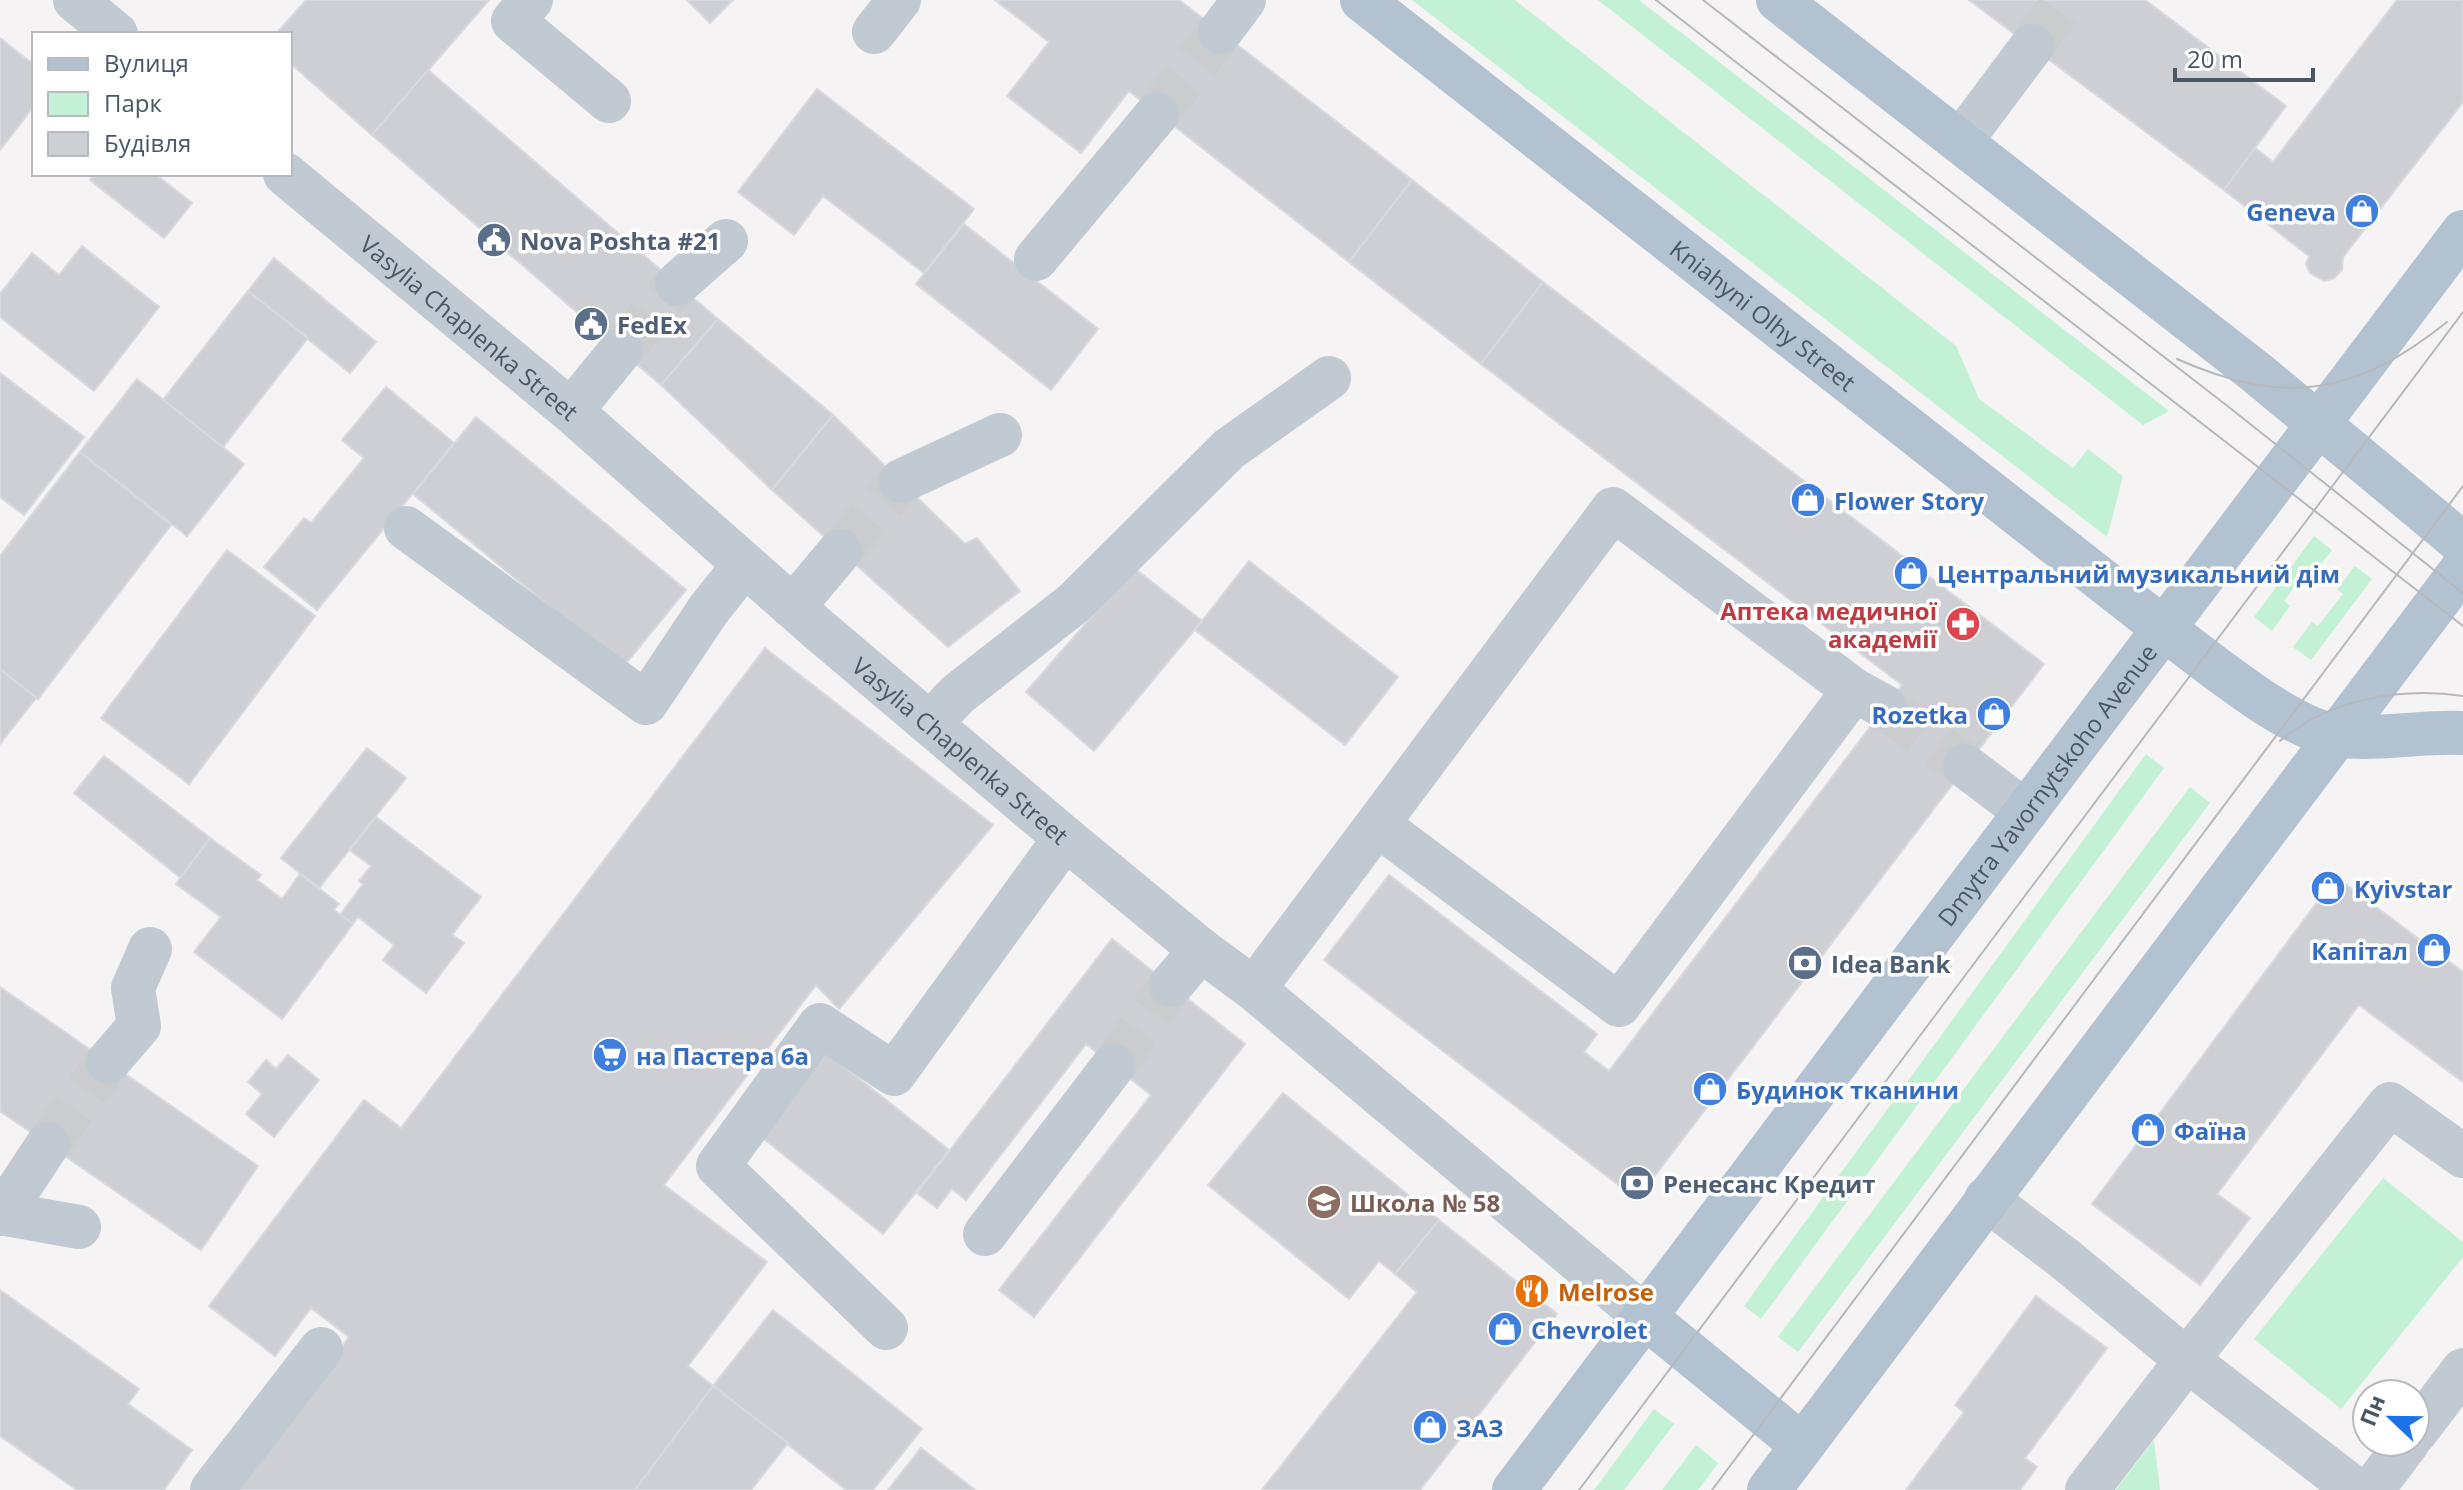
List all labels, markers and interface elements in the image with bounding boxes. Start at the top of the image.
legend [32,32,292,176]
scale bar [2175,32,2313,82]
text: 20 m [2187,42,2243,75]
text: Вулиця [104,46,189,79]
text: Парк [104,86,162,119]
text: Будівля [104,126,191,159]
shop icon: Geneva [2343,192,2381,230]
place label: Geneva [2246,195,2336,228]
public building icon: Nova Poshta #21 [475,221,513,259]
place label: Nova Poshta #21 [520,224,720,257]
street label: Vasylia Chaplenka Street [354,227,586,427]
street label: Kniahyni Olhy Street [1664,232,1863,398]
public building icon: FedEx [572,305,610,343]
place label: FedEx [617,308,687,341]
shop icon: Flower Story [1789,481,1827,519]
place label: Flower Story [1834,484,1985,517]
shop icon: Центральний музикальний дім [1892,554,1930,592]
place label: Центральний музикальний дім [1937,557,2340,590]
place label: Аптека медичної академії [1720,594,1938,655]
pharmacy icon: Аптека медичної академії [1944,605,1982,643]
street label: Dmytra Yavornytskoho Avenue [1929,636,2164,932]
street label: Vasylia Chaplenka Street [846,649,1076,851]
shop icon: Rozetka [1975,695,2013,733]
place label: Rozetka [1872,698,1968,731]
shop icon: Kyivstar [2309,869,2347,907]
place label: Kyivstar [2354,872,2452,905]
shop icon: Капітал [2415,931,2453,969]
place label: Капітал [2311,934,2408,967]
bank icon: Idea Bank [1786,944,1824,982]
place label: Idea Bank [1831,947,1950,980]
supermarket icon: на Пастера 6а [591,1036,629,1074]
place label: на Пастера 6а [636,1039,809,1072]
shop icon: Будинок тканини [1691,1070,1729,1108]
place label: Будинок тканини [1736,1073,1959,1106]
shop icon: Фаїна [2129,1111,2167,1149]
place label: Фаїна [2174,1114,2247,1147]
bank icon: Ренесанс Кредит [1618,1164,1656,1202]
place label: Ренесанс Кредит [1663,1167,1876,1200]
school or university icon: Школа № 58 [1305,1183,1343,1221]
place label: Школа № 58 [1350,1186,1500,1219]
restaurant icon: Melrose [1513,1272,1551,1310]
place label: Melrose [1558,1275,1654,1308]
shop icon: Chevrolet [1486,1310,1524,1348]
place label: Chevrolet [1531,1313,1648,1346]
north arrow [2351,1378,2431,1458]
text: Пн [2352,1390,2391,1430]
shop icon: ЗАЗ [1411,1408,1449,1446]
place label: ЗАЗ [1456,1411,1504,1444]

